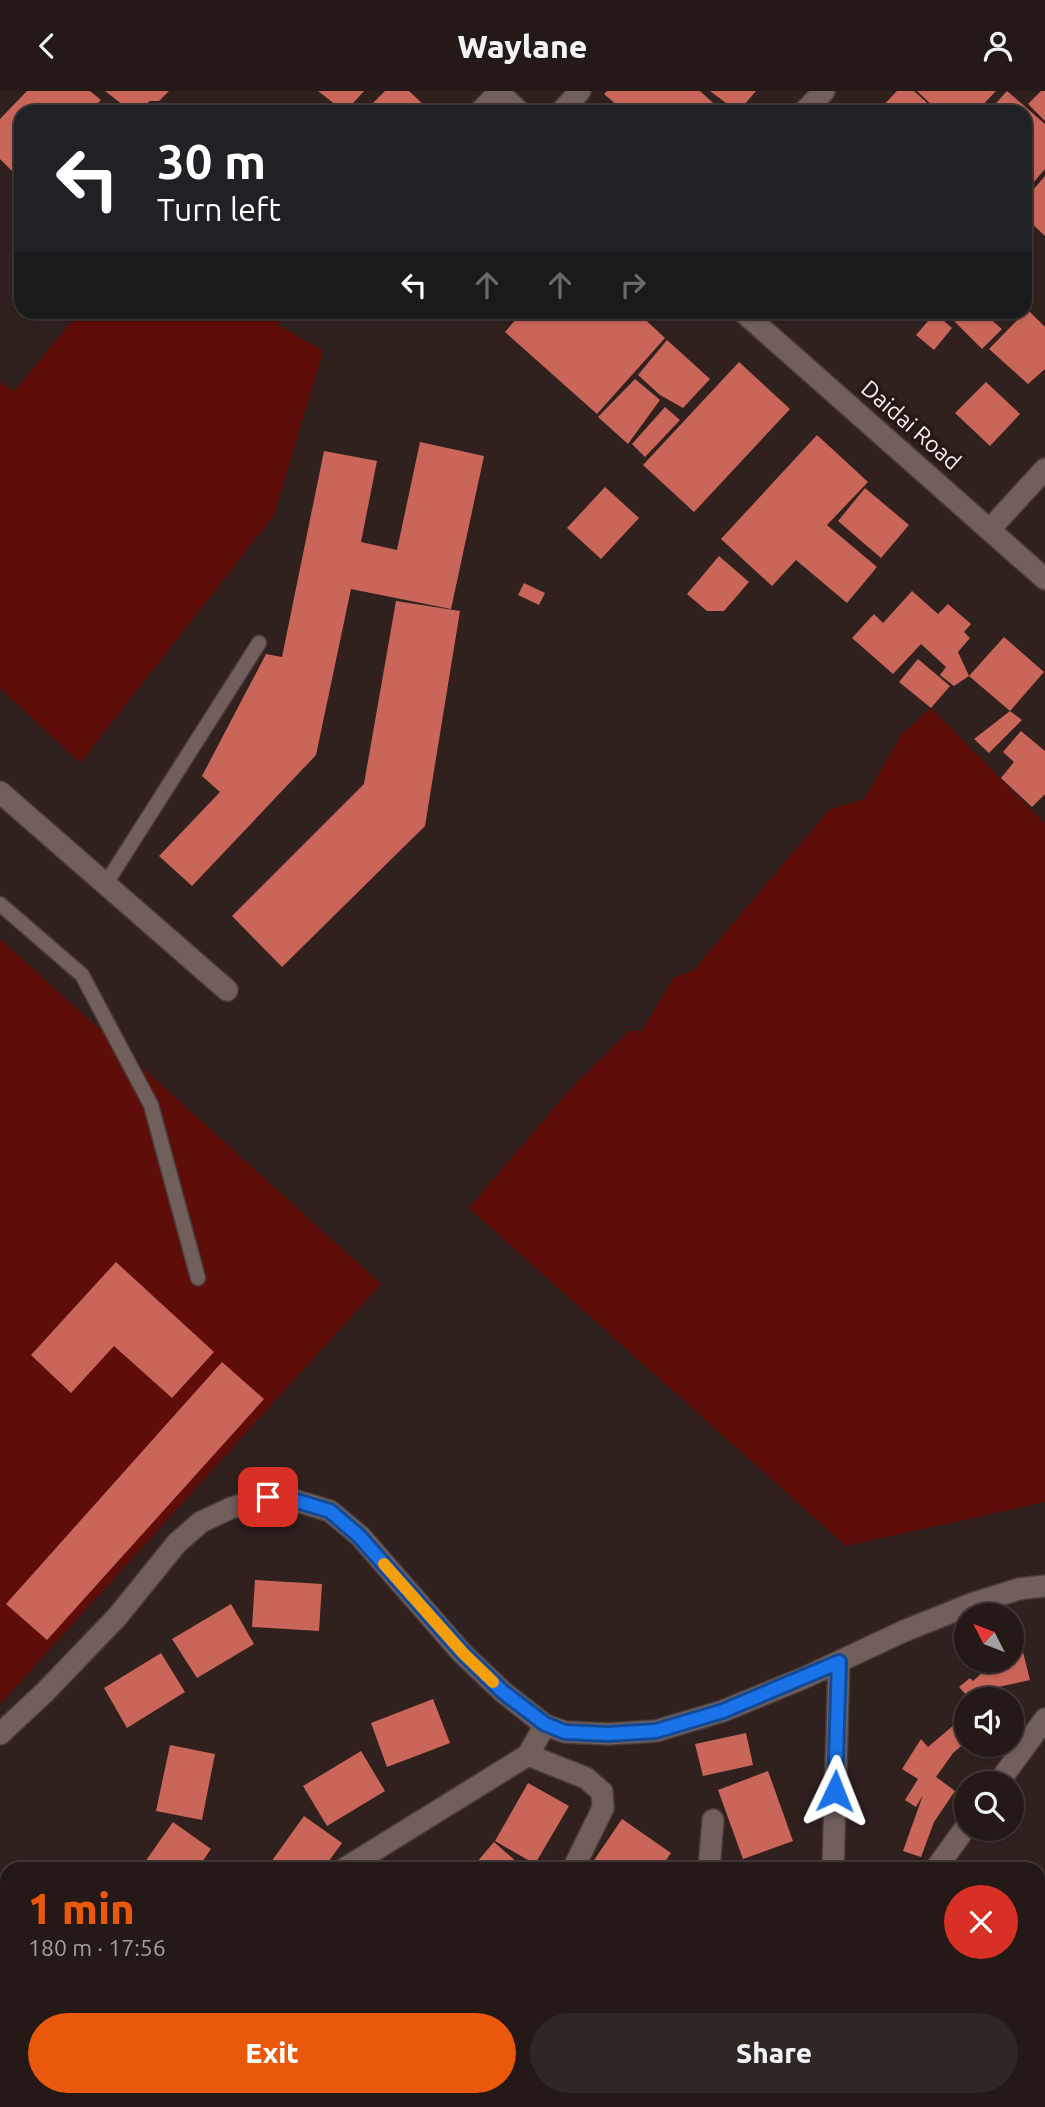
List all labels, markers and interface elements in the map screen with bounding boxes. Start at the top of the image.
icon: back [28,27,66,65]
icon: person [979,27,1017,65]
text: Waylane [457,28,588,64]
icon: left [42,133,133,224]
text: 30 m [157,133,266,188]
text: Turn left [157,191,281,227]
icon: left [395,266,433,304]
icon: ahead [468,266,506,304]
icon: ahead [541,266,579,304]
icon: right [614,266,652,304]
street label: Daidai Road [857,375,966,474]
pin [238,1467,298,1527]
icon: arrive [249,1478,287,1516]
north arrow [954,1603,1024,1673]
map controls [954,1603,1024,1841]
button: sound [954,1687,1024,1757]
position arrow [798,1754,872,1828]
button: search [954,1771,1024,1841]
text: 1 min [28,1885,135,1932]
button: close [944,1885,1018,1959]
text: 180 m · 17:56 [28,1935,166,1960]
button: Exit [28,2013,516,2093]
button: Share [530,2013,1018,2093]

